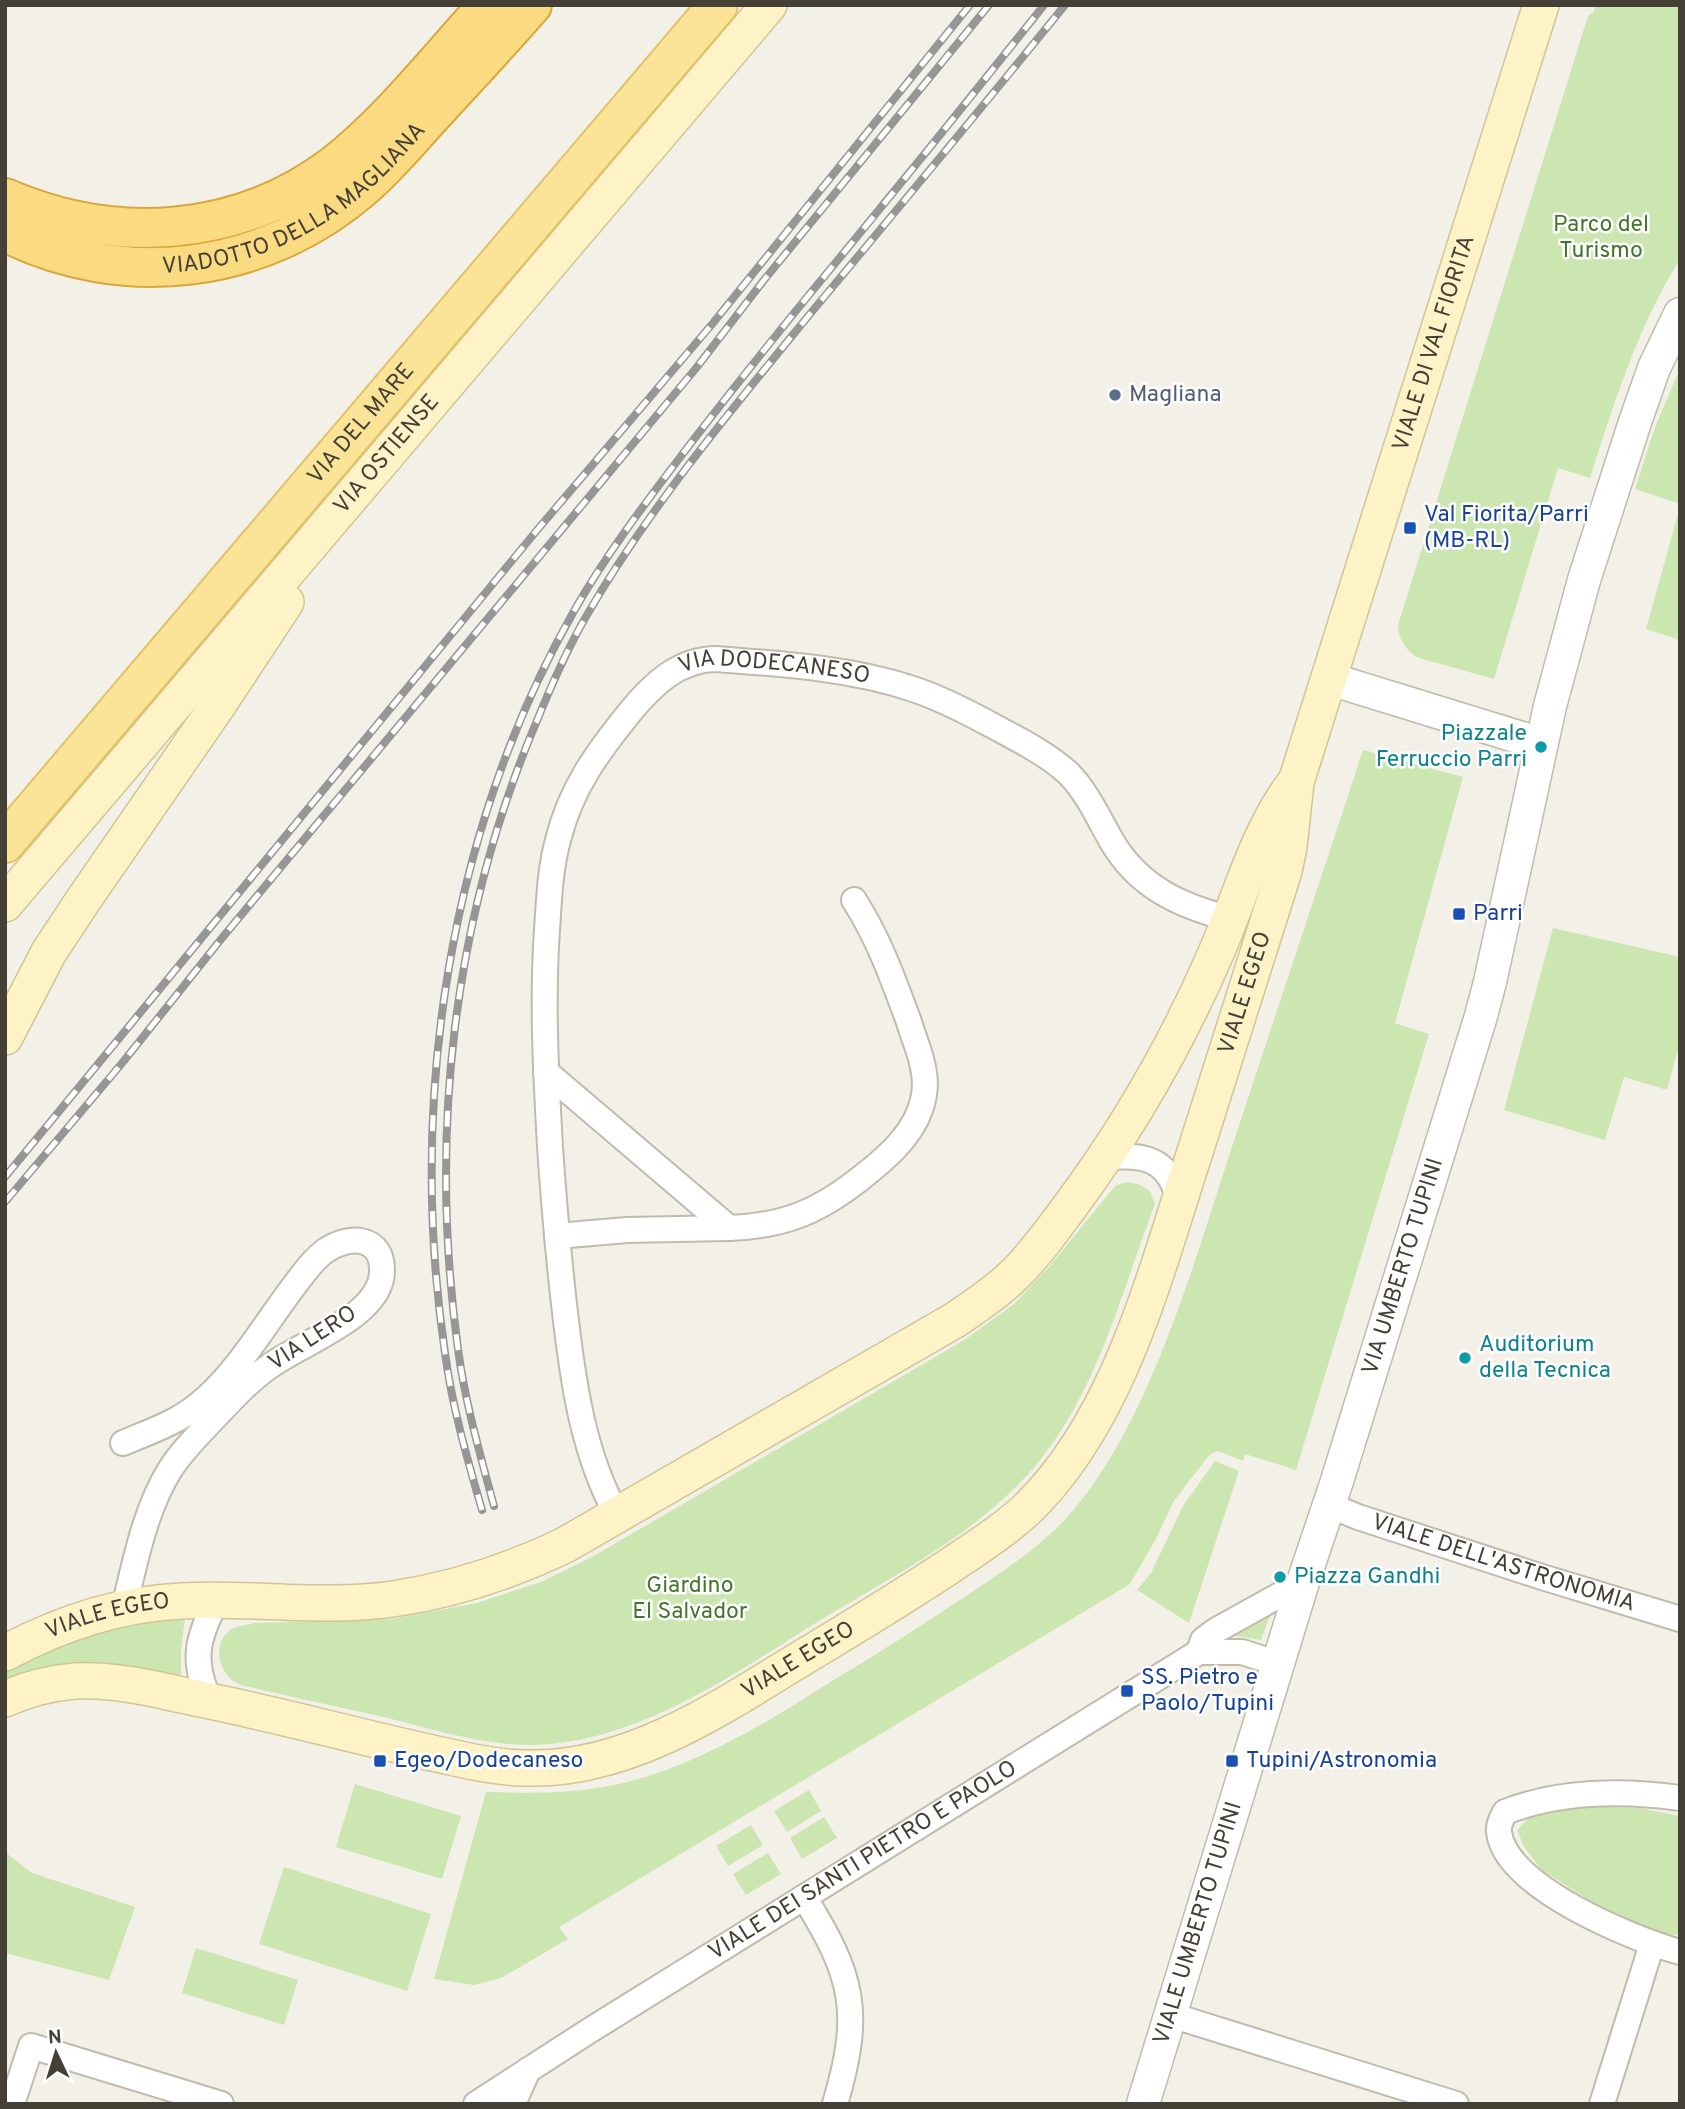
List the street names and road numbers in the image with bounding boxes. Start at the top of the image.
street label: VIADOTTO DELLA MAGLIANA [161,117,433,281]
street label: VIALE DI VAL FIORITA [1387,232,1482,455]
street label: VIA DEL MARE [302,357,421,491]
street label: VIA OSTIENSE [328,388,446,520]
street label: VIA DODECANESO [674,644,872,691]
street label: VIALE EGEO [1212,928,1278,1058]
street label: VIA UMBERTO TUPINI [1356,1155,1451,1379]
street label: VIA LERO [263,1300,363,1378]
street label: VIALE DELL'ASTRONOMIA [1368,1508,1639,1619]
street label: VIALE EGEO [41,1587,171,1646]
street label: VIALE EGEO [736,1615,860,1706]
street label: VIALE DEI SANTI PIETRO E PAOLO [703,1754,1022,1967]
street label: VIALE UMBERTO TUPINI [1148,1798,1249,2048]

